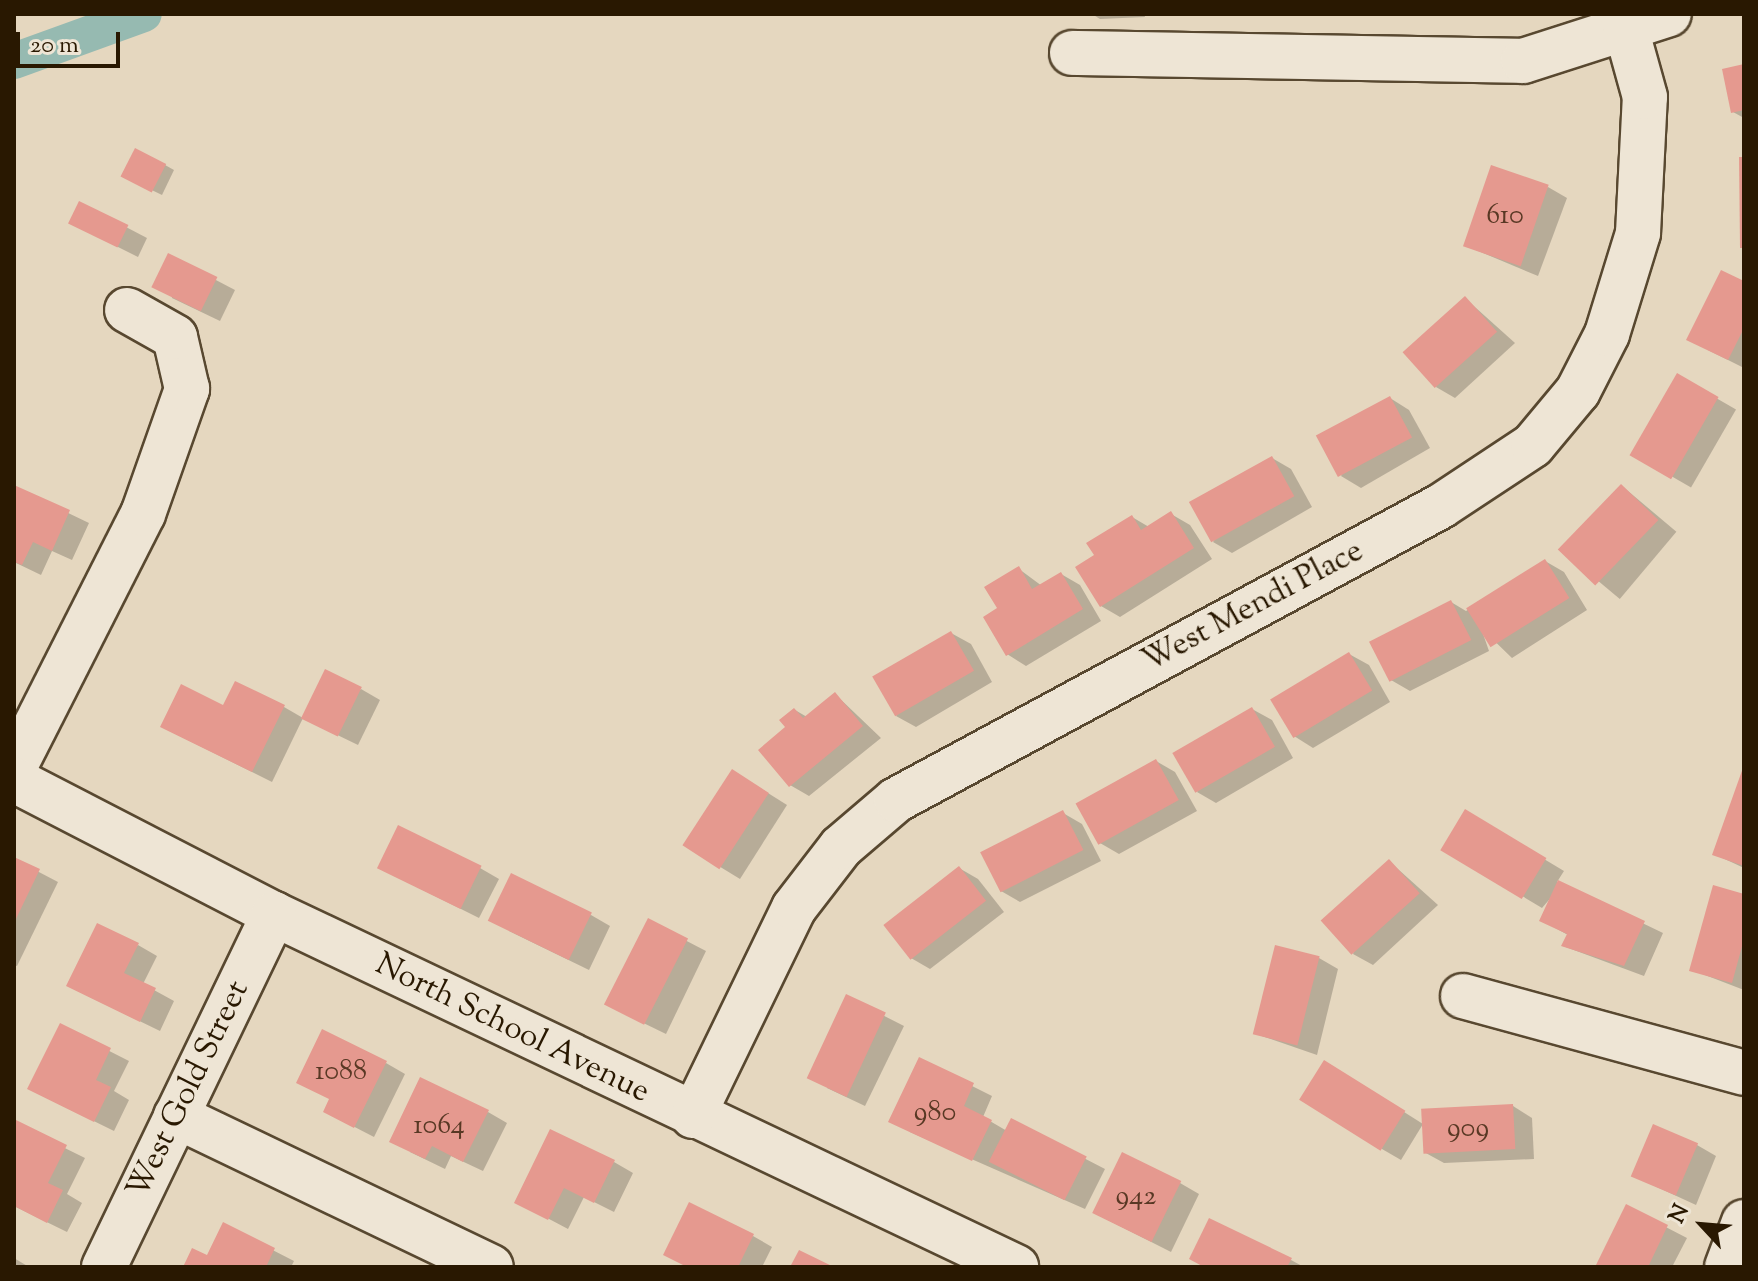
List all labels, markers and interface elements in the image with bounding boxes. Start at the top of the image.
scale bar [20,16,124,66]
text: 20 m [30,29,79,63]
house number: 610 [1486,199,1524,233]
street label: West Mendi Place [1136,533,1370,681]
street label: North School Avenue [369,946,655,1112]
street label: West Gold Street [120,975,258,1205]
house number: 1088 [315,1055,367,1089]
house number: 980 [914,1096,956,1130]
house number: 1064 [413,1109,465,1143]
house number: 909 [1447,1112,1489,1146]
house number: 942 [1116,1180,1156,1214]
north arrow [1662,1185,1742,1265]
text: N [1662,1200,1699,1229]

